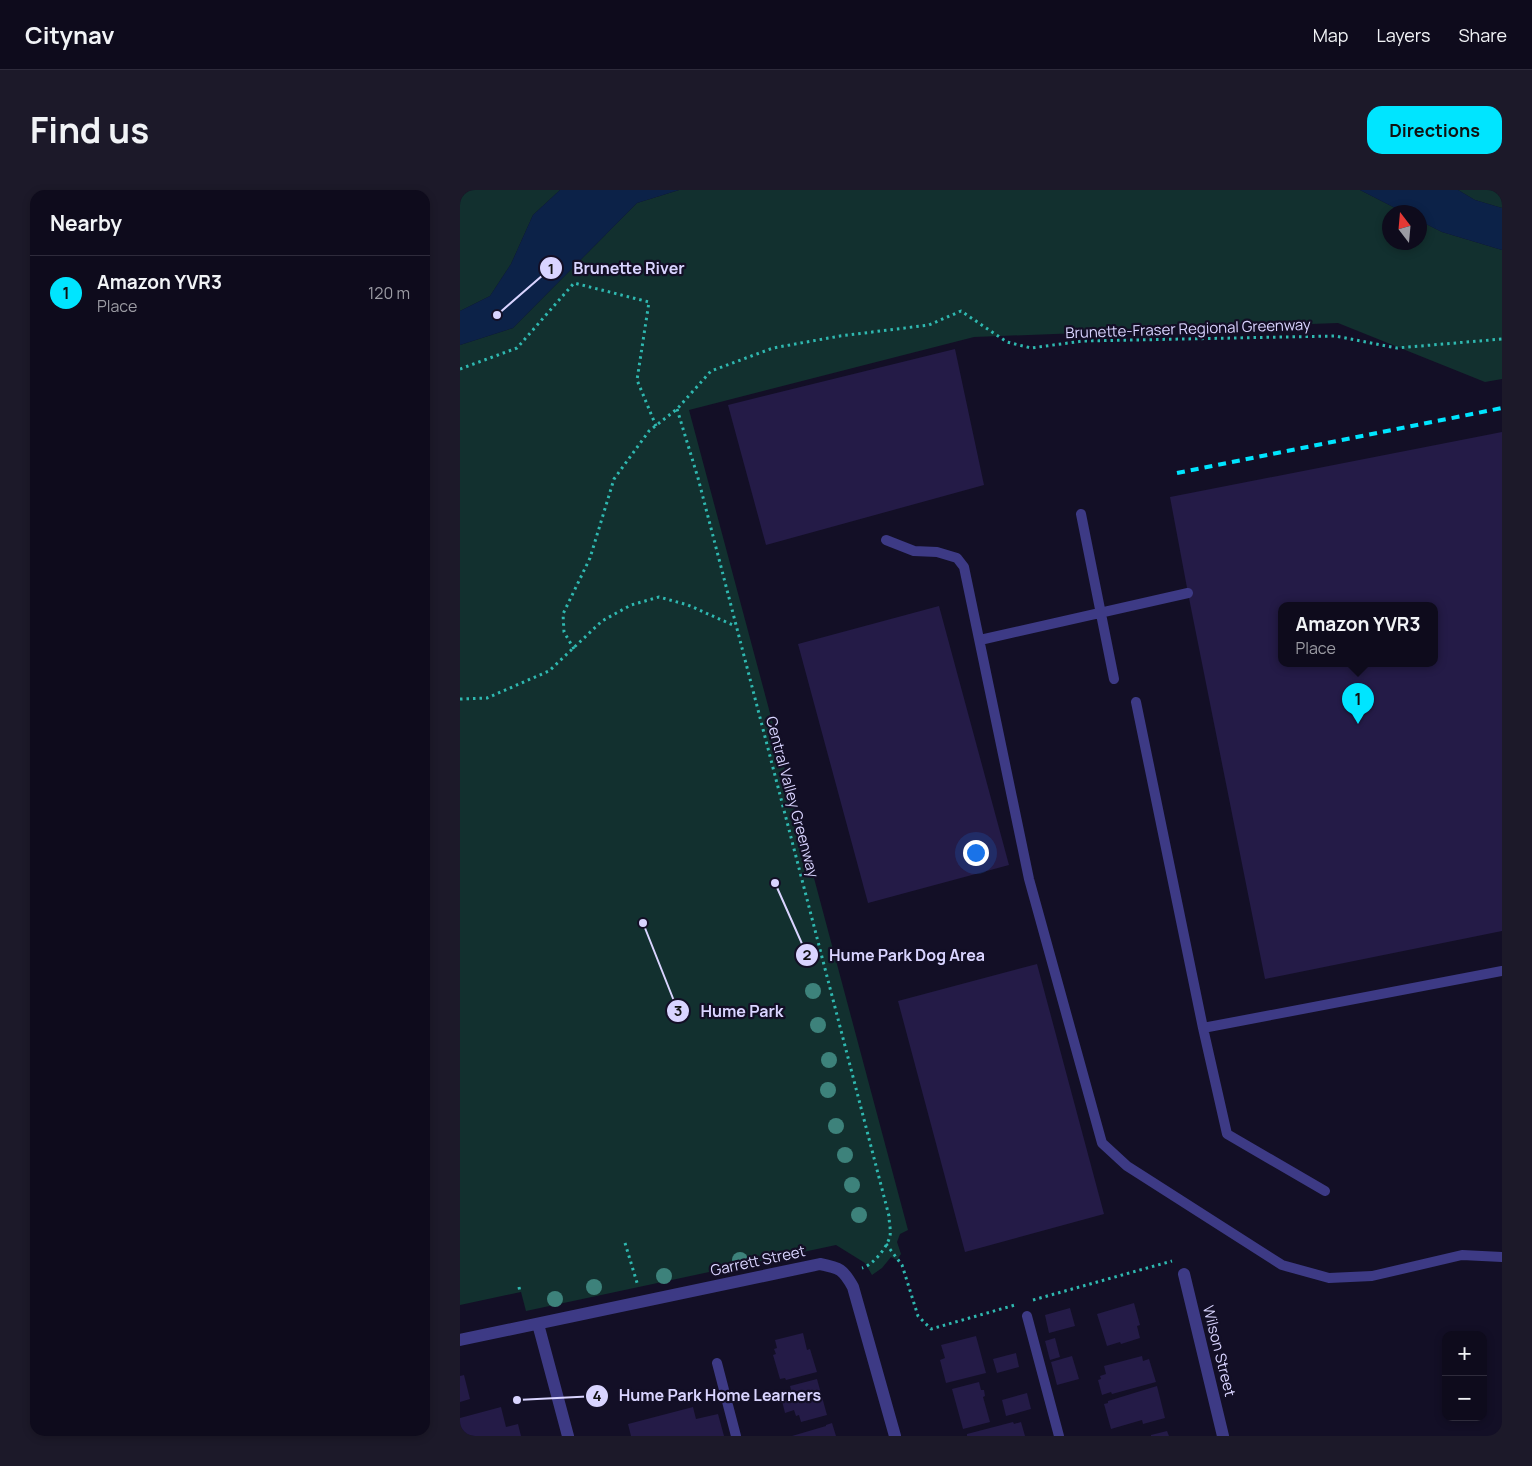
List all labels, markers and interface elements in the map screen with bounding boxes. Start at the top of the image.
text: Citynav [25,18,115,51]
text: Map [1313,23,1348,47]
text: Layers [1376,23,1430,47]
text: Share [1458,23,1507,47]
text: Find us [30,106,149,154]
button: Directions [1367,106,1502,154]
north arrow [1382,205,1427,250]
text: Nearby [50,209,122,237]
callout: Brunette River [539,253,695,284]
text: Brunette River [573,257,685,279]
text: 1 [548,258,554,279]
text: Amazon YVR3 [97,269,222,295]
text: 1 [62,282,70,304]
text: 120 m [368,282,410,304]
text: Place [97,295,137,317]
street label: Brunette-Fraser Regional Greenway [1065,314,1311,343]
popup [1278,602,1438,667]
text: Amazon YVR3 [1296,611,1420,637]
text: Place [1296,637,1336,659]
pin: 1 [1342,683,1374,724]
street label: Central Valley Greenway [761,714,824,880]
your location [963,840,989,866]
callout: Hume Park Dog Area [794,940,995,971]
text: 2 [803,944,812,965]
text: Hume Park Dog Area [829,944,985,966]
callout: Hume Park [665,996,793,1027]
text: 3 [674,1000,682,1021]
text: Hume Park [701,1000,784,1022]
street label: Garrett Street [709,1240,807,1281]
street label: Wilson Street [1198,1303,1241,1399]
map controls [1442,1331,1487,1421]
button: + [1442,1331,1487,1376]
button: − [1442,1376,1487,1421]
callout: Hume Park Home Learners [584,1380,832,1411]
text: Hume Park Home Learners [619,1384,822,1406]
text: 4 [592,1385,602,1406]

